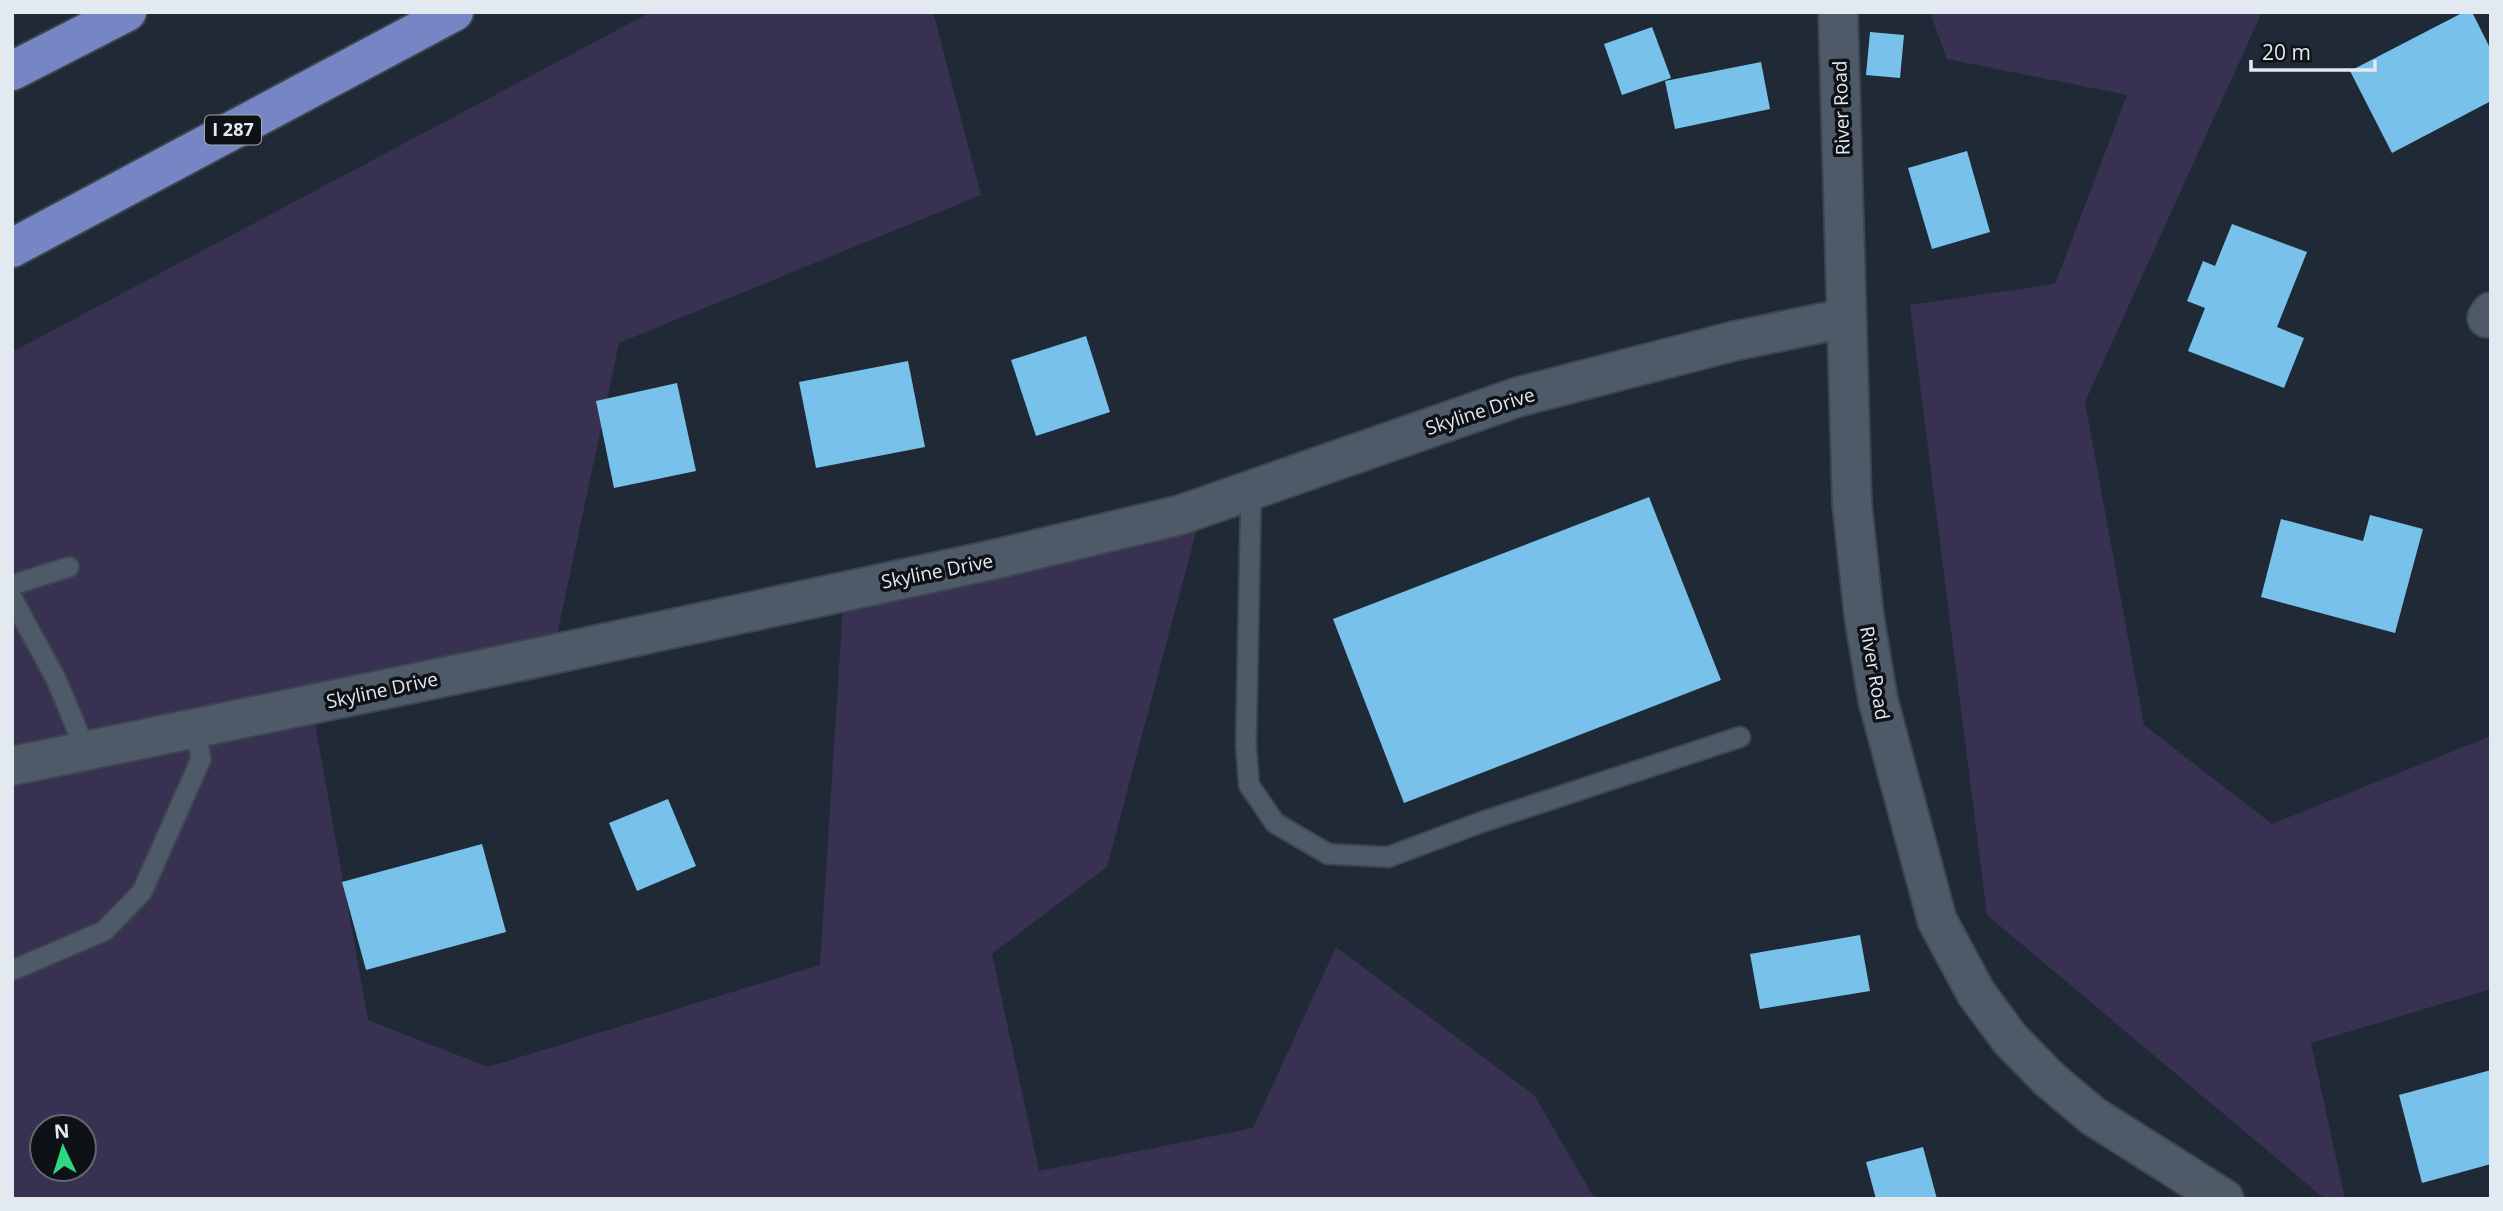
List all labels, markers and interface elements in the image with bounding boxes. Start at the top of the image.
scale bar [2251,28,2375,72]
text: 20 m [2262,38,2311,66]
street label: River Road [1826,60,1856,156]
road number: I 287 [205,116,261,145]
street label: Skyline Drive [1422,381,1538,441]
street label: Skyline Drive [879,547,995,595]
street label: River Road [1854,624,1896,722]
street label: Skyline Drive [324,666,440,714]
north arrow [28,1113,98,1183]
text: N [53,1118,70,1145]

